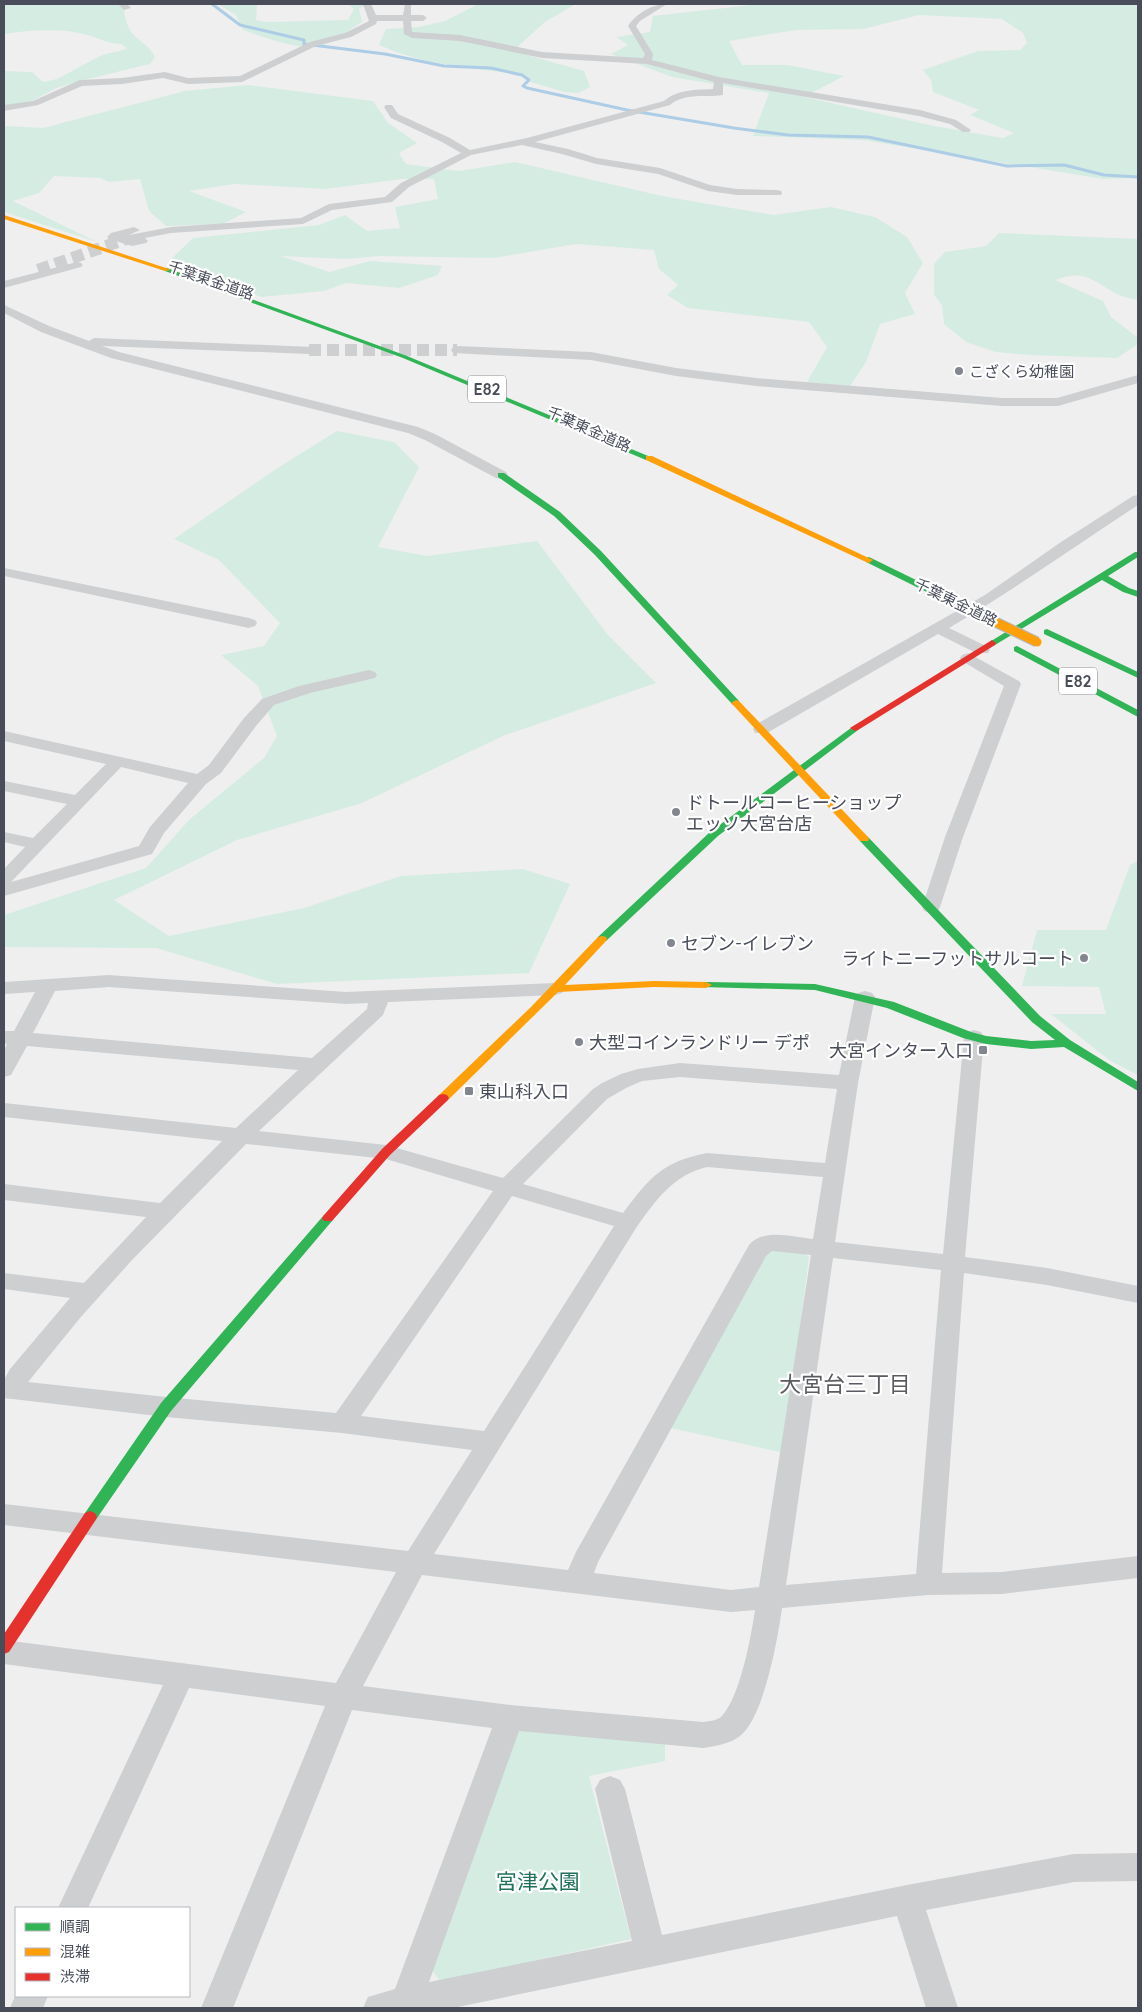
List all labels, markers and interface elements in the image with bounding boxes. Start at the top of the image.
street label: 千葉東金道路 [165,256,257,304]
place label: こざくら幼稚園 [969,362,1074,381]
marker: こざくら幼稚園 [953,365,965,377]
road number: E82 [468,376,506,402]
street label: 千葉東金道路 [544,402,634,456]
street label: 千葉東金道路 [911,574,1001,630]
road number: E82 [1059,668,1097,694]
place label: ドトールコーヒーショップ エッソ大宮台店 [686,791,901,835]
marker: ドトールコーヒーショップ エッソ大宮台店 [670,806,682,818]
place label: セブン-イレブン [681,932,814,955]
marker: セブン-イレブン [665,937,677,949]
place label: ライトニーフットサルコート [841,947,1074,970]
marker: ライトニーフットサルコート [1078,952,1090,964]
place label: 大型コインランドリー デポ [589,1031,810,1054]
marker: 大型コインランドリー デポ [573,1036,585,1048]
place label: 大宮インター入口 [829,1039,973,1062]
marker: 大宮インター入口 [977,1044,989,1056]
place label: 東山科入口 [479,1080,569,1103]
marker: 東山科入口 [463,1085,475,1097]
district label: 大宮台三丁目 [779,1370,911,1398]
park label: 宮津公園 [496,1868,580,1894]
legend [15,1907,190,1997]
text: 順調 [60,1917,90,1936]
text: 混雑 [60,1942,90,1961]
text: 渋滞 [60,1967,90,1986]

